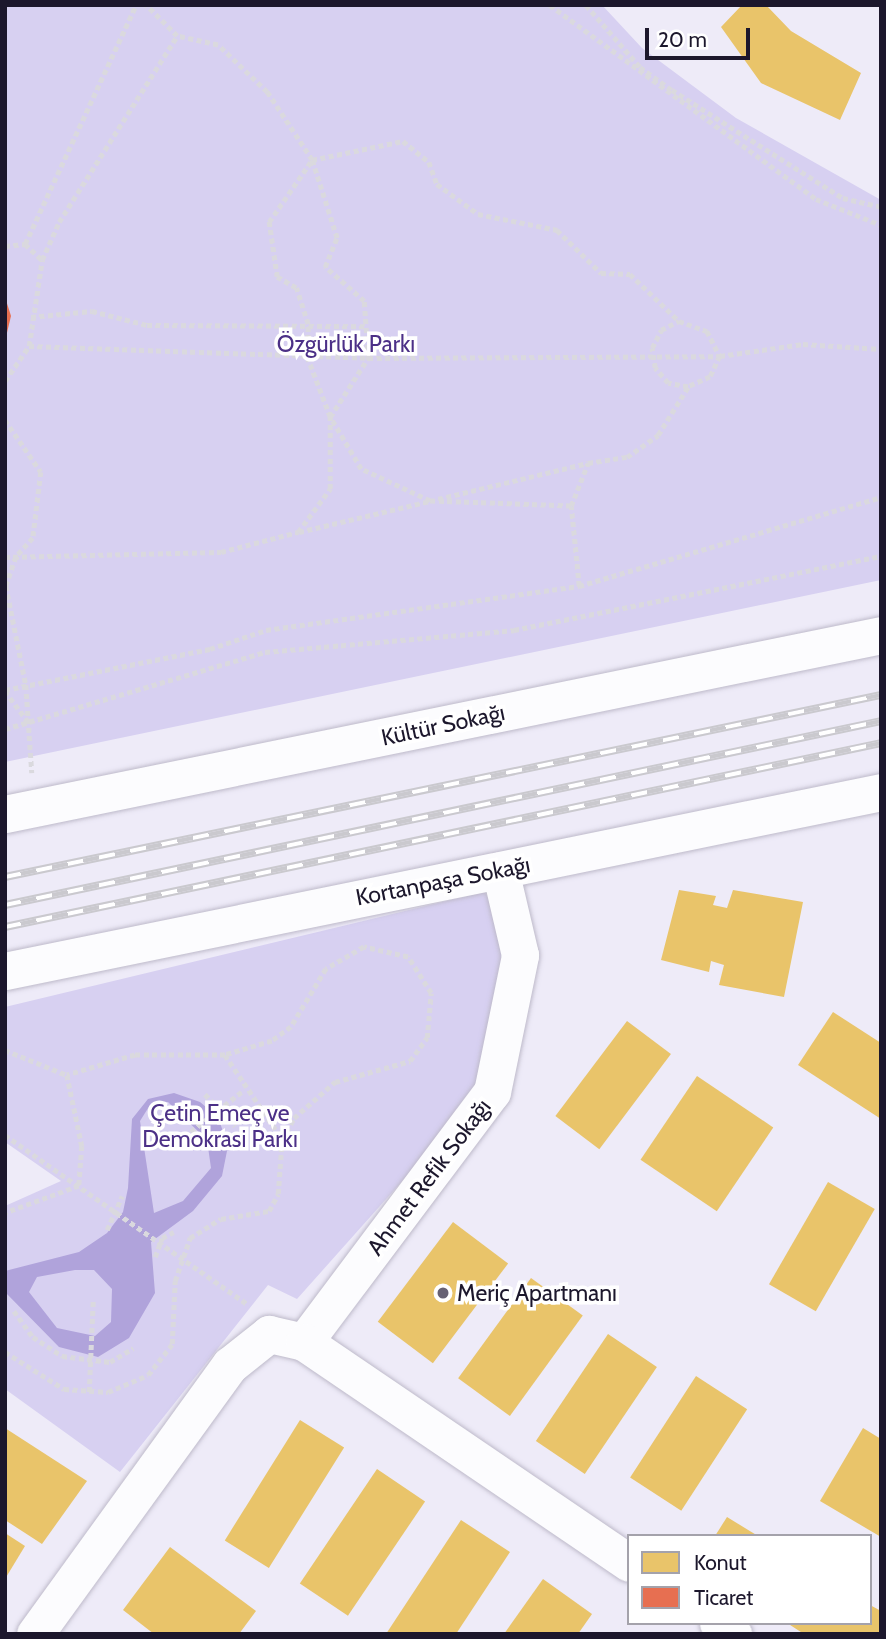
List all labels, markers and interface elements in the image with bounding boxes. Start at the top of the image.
scale bar [648,14,753,58]
text: 20 m [658,27,707,52]
park label: Özgürlük Parkı [277,330,415,358]
street label: Kültür Sokağı [379,698,507,752]
street label: Kortanpaşa Sokağı [353,851,533,911]
street label: Ahmet Refik Sokağı [361,1093,497,1261]
park label: Çetin Emeç ve Demokrasi Parkı [142,1099,298,1153]
place label: Meriç Apartmanı [457,1279,617,1307]
marker: Meriç Apartmanı [435,1285,451,1301]
legend [627,1534,872,1625]
text: Konut [694,1550,747,1575]
text: Ticaret [694,1585,753,1610]

